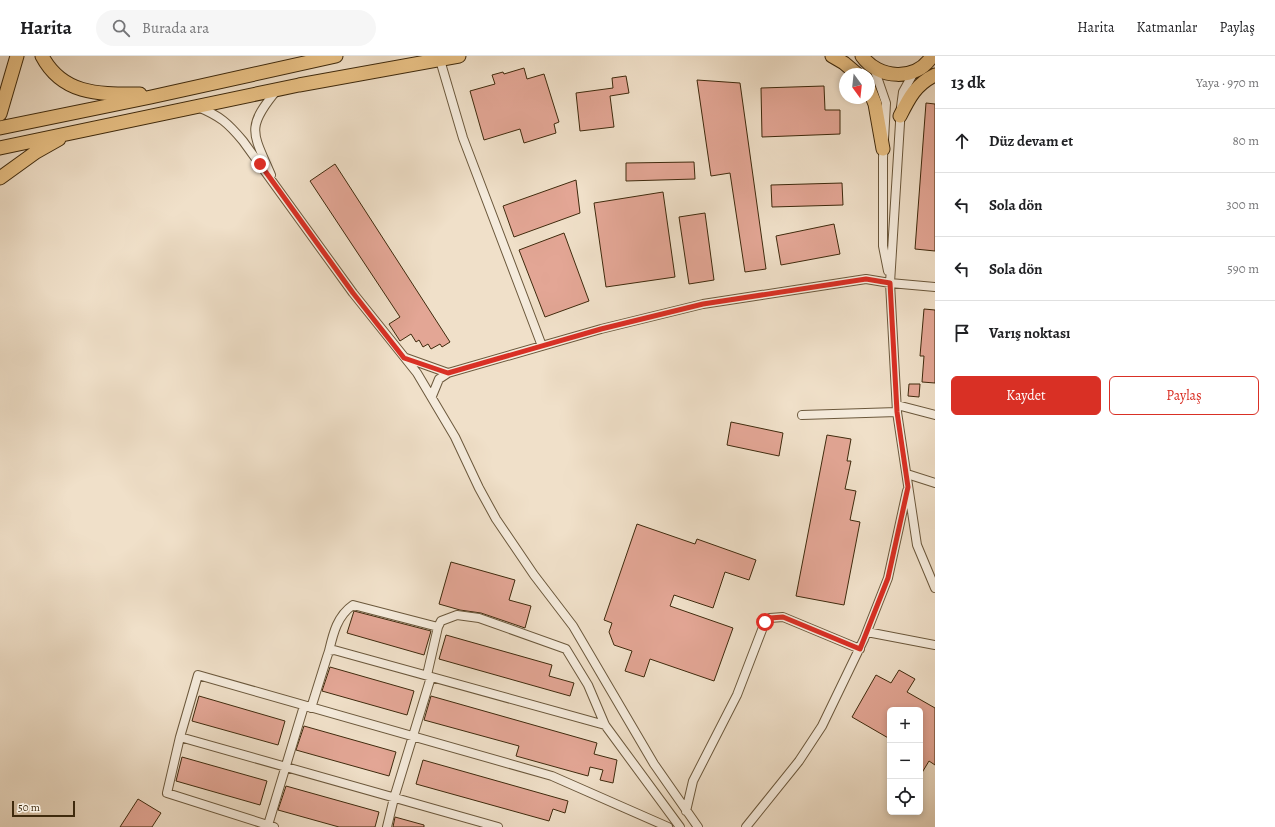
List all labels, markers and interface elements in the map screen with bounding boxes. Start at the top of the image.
search box [96,10,376,46]
text: Harita [20,15,72,41]
icon: search [110,17,132,39]
text: Burada ara [142,18,209,38]
text: Harita [1077,18,1115,37]
text: Katmanlar [1137,18,1197,37]
text: Paylaş [1219,18,1255,37]
north arrow [839,68,875,104]
text: 13 dk [951,71,985,94]
text: Yaya · 970 m [1196,74,1259,91]
icon: ahead [951,130,973,152]
text: Düz devam et [989,131,1073,151]
text: 80 m [1232,132,1259,149]
route end [251,155,269,173]
icon: left [951,194,973,216]
text: Sola dön [989,195,1042,215]
text: 300 m [1226,196,1259,213]
icon: left [951,258,973,280]
text: Sola dön [989,259,1042,279]
text: 590 m [1227,260,1259,277]
icon: arrive [951,322,973,344]
text: Varış noktası [989,323,1070,343]
button: Kaydet [951,376,1101,415]
button: Paylaş [1109,376,1259,415]
route start [756,613,774,631]
map controls [887,707,923,815]
button: + [887,707,923,743]
button: − [887,743,923,779]
button: locate [887,779,923,815]
scale bar [12,799,75,818]
text: 50 m [18,800,40,815]

